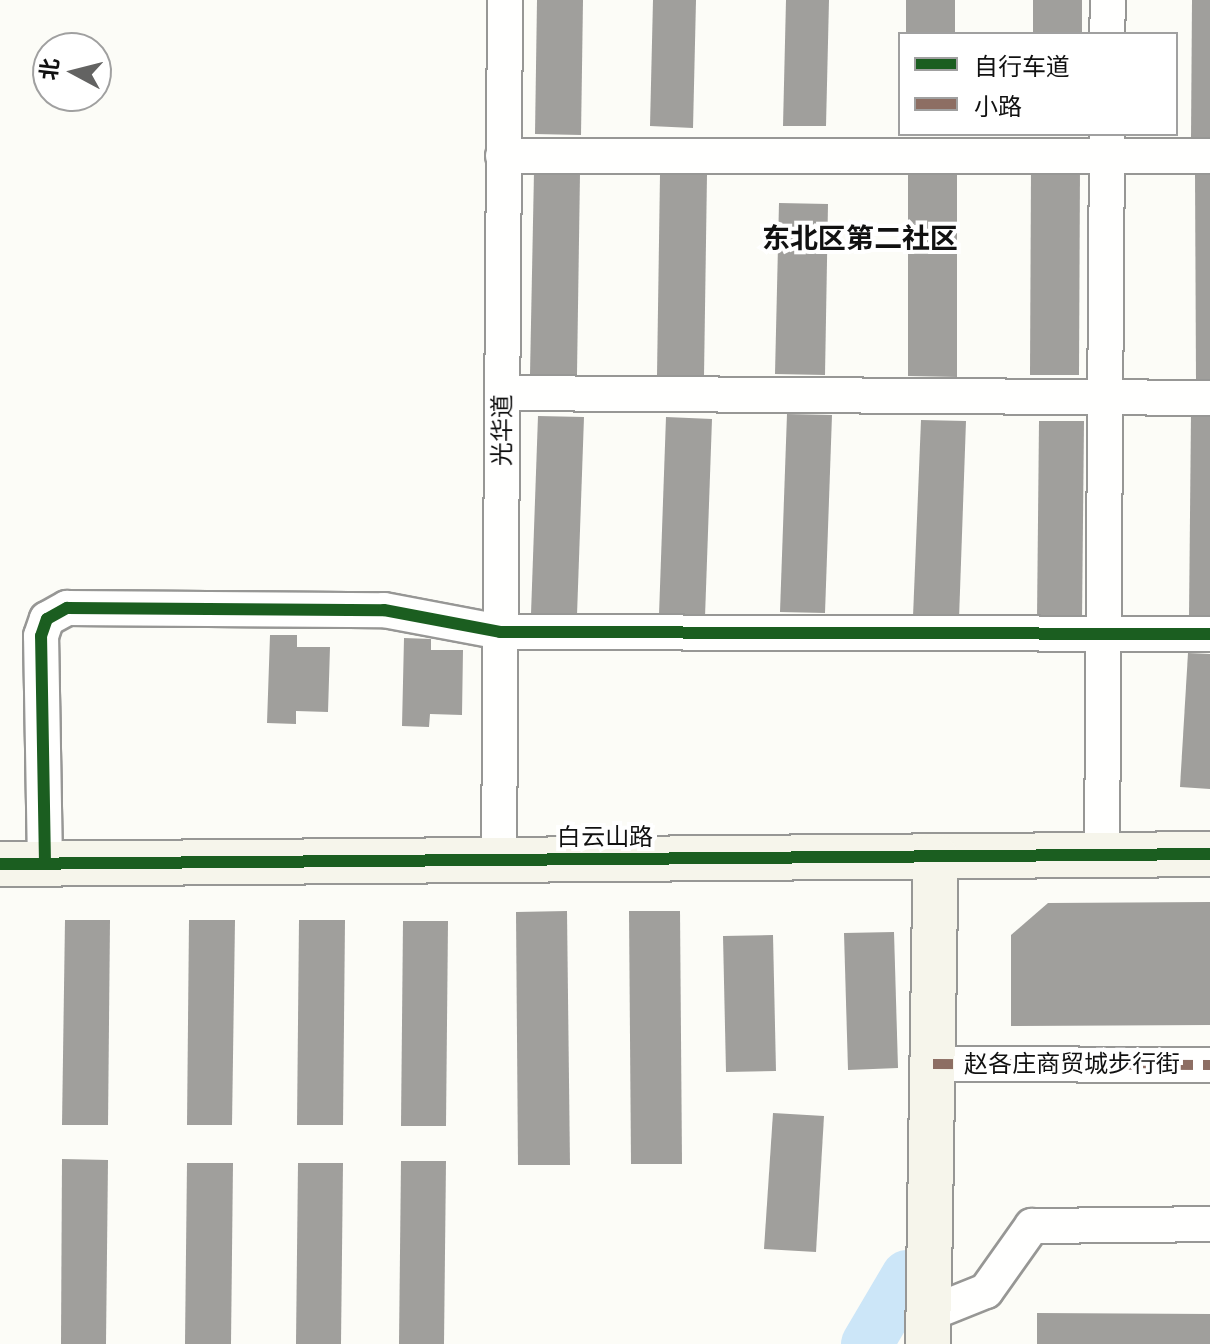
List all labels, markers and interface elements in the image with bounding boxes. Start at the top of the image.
north arrow [32,32,112,112]
legend [898,32,1178,136]
text: 自行车道 [974,53,1070,80]
text: 北 [36,57,63,82]
text: 小路 [974,93,1022,120]
district label: 东北区第二社区 [762,222,958,256]
street label: 光华道 [488,394,516,466]
street label: 白云山路 [557,823,653,851]
street label: 赵各庄商贸城步行街 [964,1050,1180,1078]

